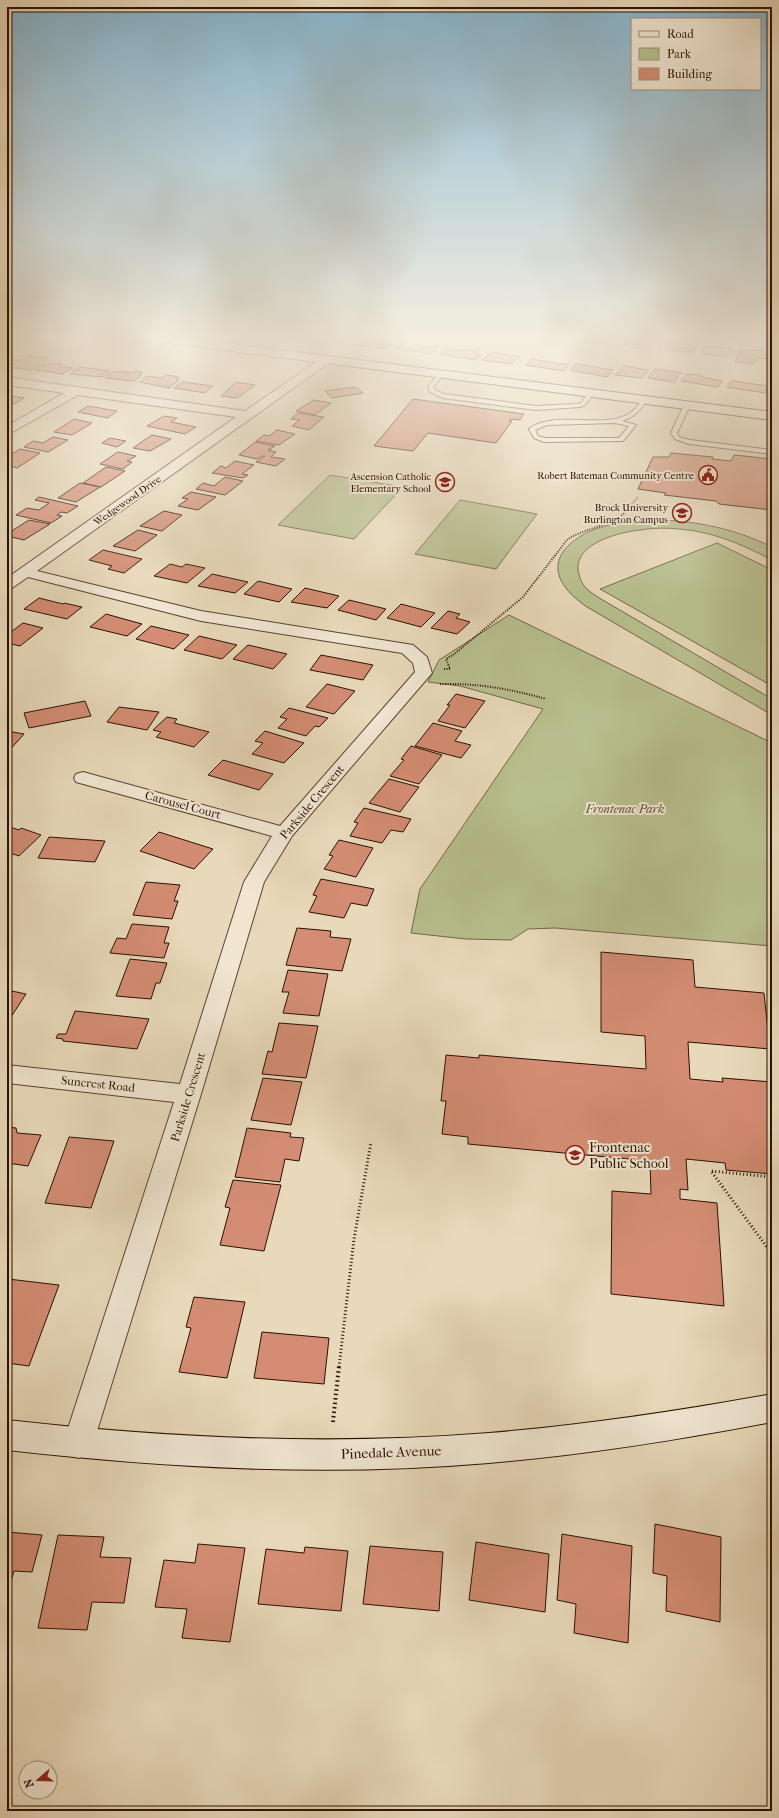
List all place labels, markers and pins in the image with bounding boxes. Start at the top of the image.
public building icon: Robert Bateman Community Centre [697,464,719,486]
place label: Robert Bateman Community Centre [537,470,694,482]
place label: Ascension Catholic Elementary School [350,471,432,495]
school or university icon: Ascension Catholic Elementary School [434,471,456,493]
place label: Brock University Burlington Campus [584,502,669,526]
school or university icon: Brock University Burlington Campus [671,502,693,524]
place label: Frontenac Public School [589,1139,669,1172]
school or university icon: Frontenac Public School [564,1144,586,1166]

